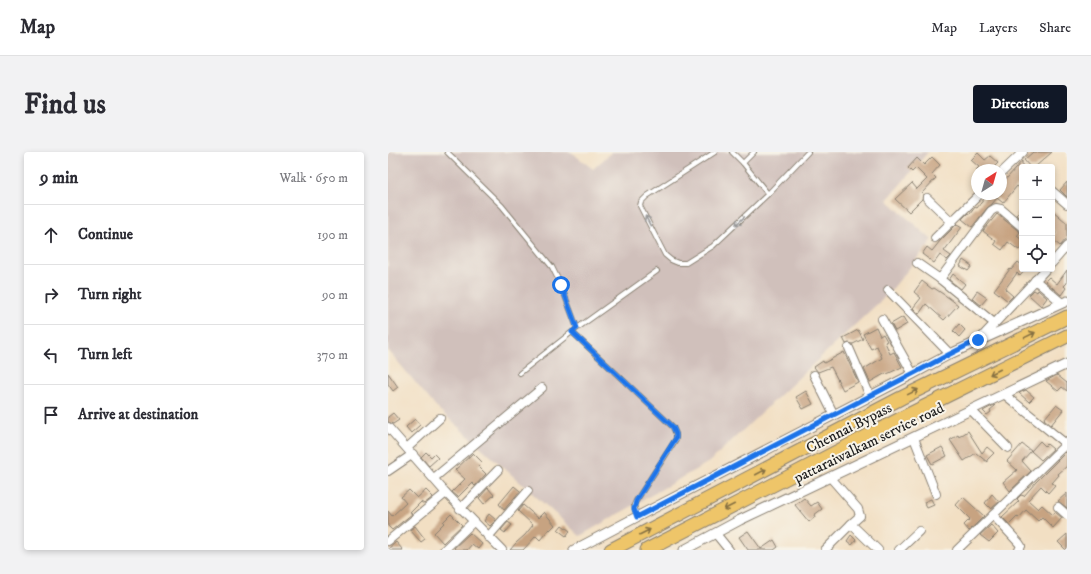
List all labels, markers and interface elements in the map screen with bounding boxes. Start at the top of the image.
text: Map [20,16,55,39]
text: Map [931,19,957,37]
text: Layers [979,19,1017,37]
text: Share [1039,19,1071,37]
button: Directions [973,85,1067,123]
text: Find us [24,87,106,122]
north arrow [971,164,1007,200]
map controls [1019,164,1055,272]
button: + [1019,164,1055,200]
text: 9 min [40,167,78,189]
text: Walk · 650 m [280,170,348,186]
button: − [1019,200,1055,236]
one-way arrow [644,215,651,227]
one-way arrow [735,216,745,226]
icon: ahead [40,224,62,246]
text: Continue [78,225,133,244]
text: 190 m [317,227,348,243]
button: locate [1019,236,1055,272]
route start [552,276,570,294]
icon: right [40,284,62,306]
text: Turn right [78,285,141,304]
text: 90 m [322,287,348,303]
route end [969,331,987,349]
one-way arrow [1024,331,1036,339]
icon: left [40,344,62,366]
text: Turn left [78,345,132,364]
text: 370 m [317,347,348,363]
one-way arrow [989,369,1001,376]
one-way arrow [907,388,919,395]
street label: pattaraiwalkam service road [790,398,948,488]
street label: Chennai Bypass [803,398,895,458]
icon: arrive [40,404,62,426]
text: Arrive at destination [78,405,198,424]
one-way arrow [754,468,766,475]
one-way arrow [723,504,735,512]
one-way arrow [639,528,651,535]

